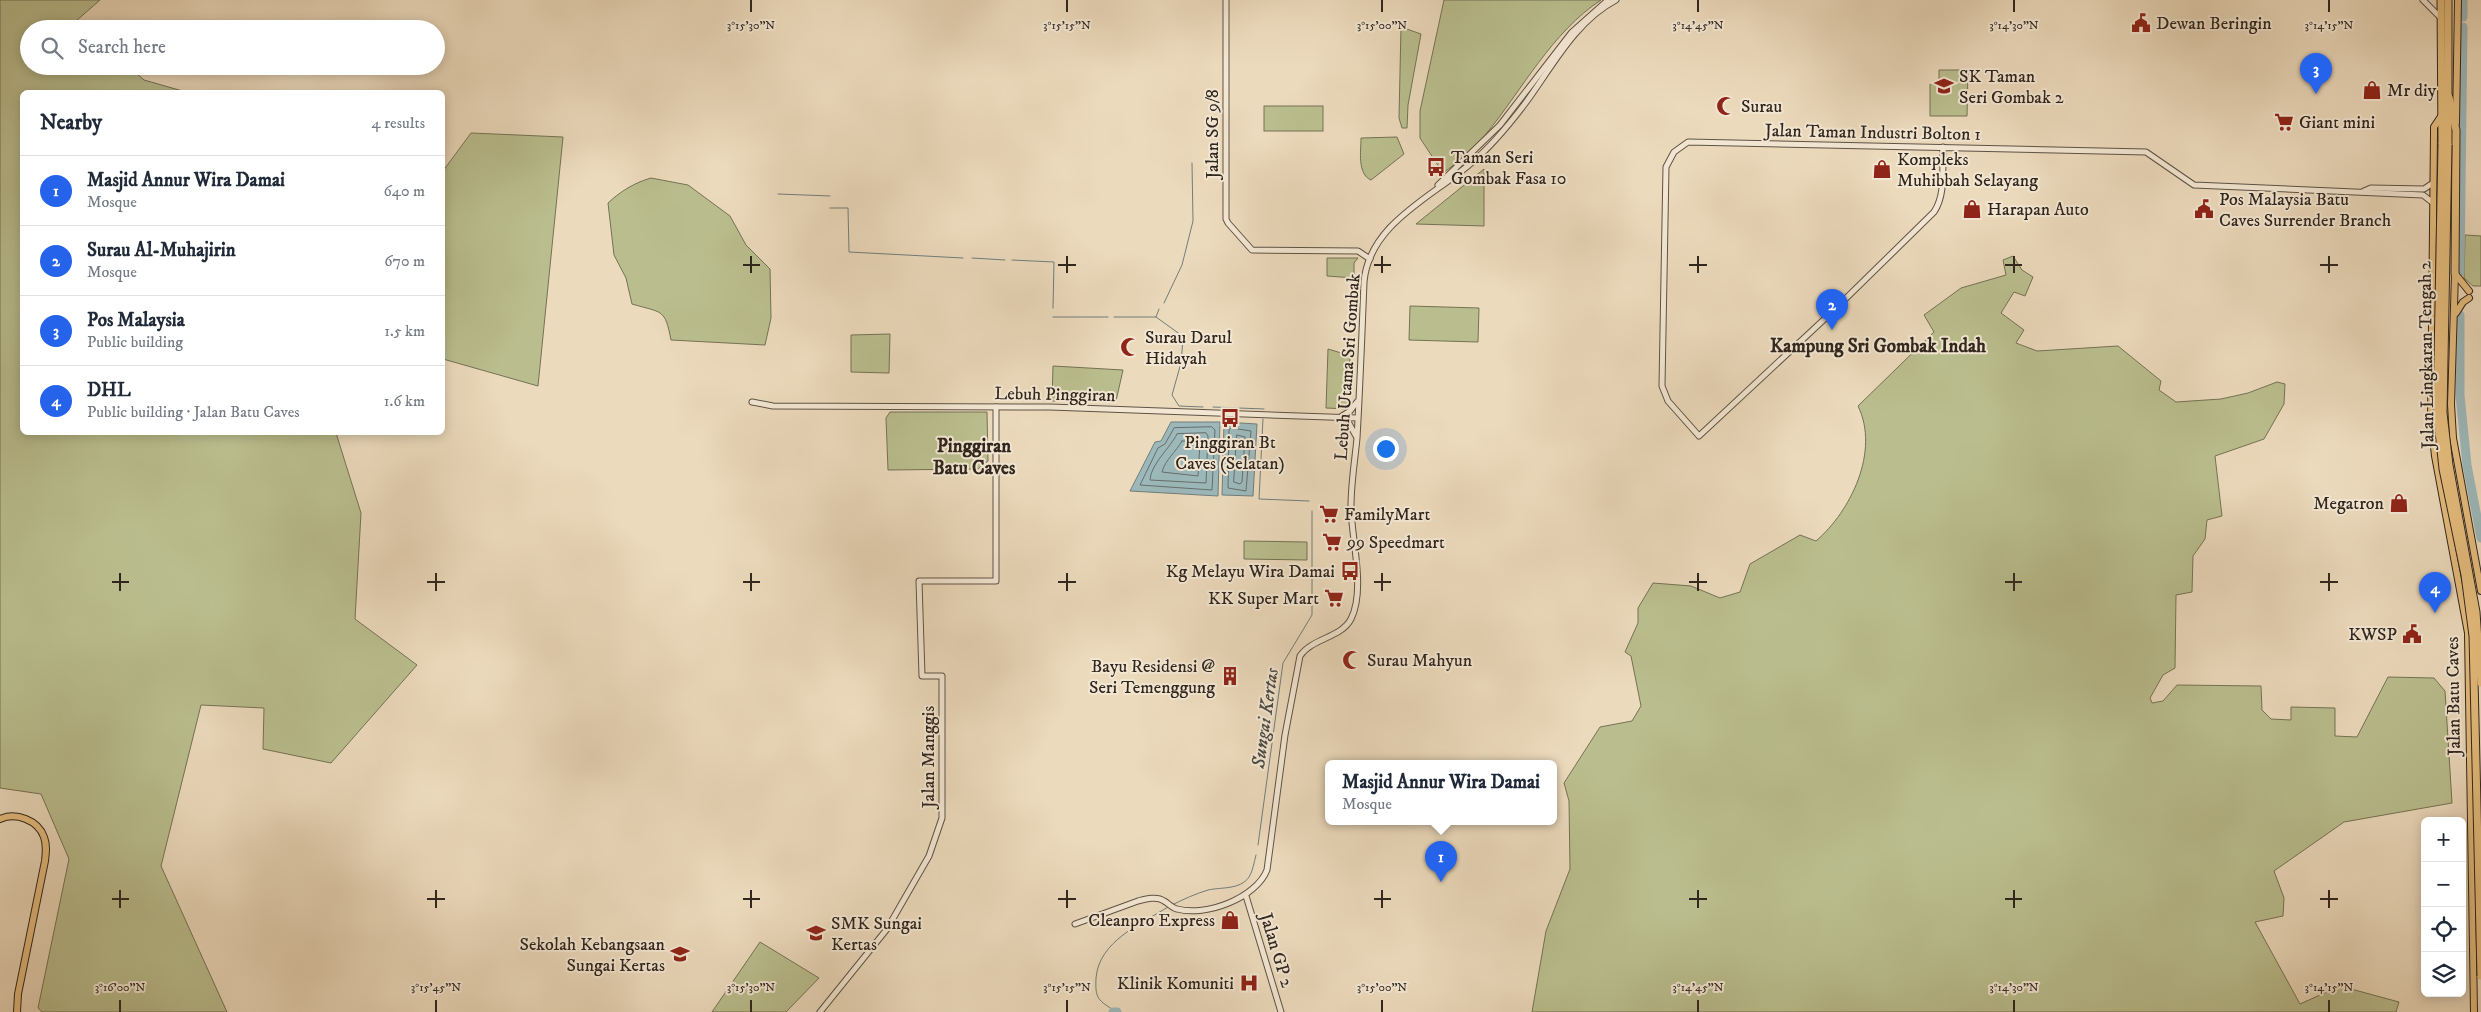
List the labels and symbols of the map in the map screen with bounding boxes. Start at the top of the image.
public building icon: Dewan Beringin [2130,12,2152,34]
place label: Dewan Beringin [2156,13,2272,35]
text: 3°15'30"N [727,18,775,33]
text: 3°15'15"N [1043,18,1091,33]
text: 3°15'00"N [1357,18,1407,33]
text: 3°14'45"N [1672,18,1724,33]
text: 3°14'30"N [1989,18,2039,33]
text: 3°14'15"N [2305,18,2354,33]
pin: 3 [2300,53,2332,94]
place label: SK Taman Seri Gombak 2 [1959,66,2064,109]
school or university icon: SK Taman Seri Gombak 2 [1933,75,1955,97]
shop icon: Mr diy [2361,79,2383,101]
place label: Mr diy [2387,80,2437,102]
street label: Jalan SG 9/8 [1202,89,1224,181]
mosque icon: Surau [1715,95,1737,117]
place label: Surau [1741,96,1782,118]
supermarket icon: Giant mini [2273,111,2295,133]
place label: Giant mini [2299,112,2375,134]
street label: Jalan Taman Industri Bolton 1 [1763,120,1981,146]
place label: Taman Seri Gombak Fasa 10 [1451,147,1567,190]
place label: Kompleks Muhibbah Selayang [1897,149,2038,192]
bus stop icon: Taman Seri Gombak Fasa 10 [1425,156,1447,178]
shop icon: Kompleks Muhibbah Selayang [1871,158,1893,180]
place label: Pos Malaysia Batu Caves Surrender Branch [2219,189,2392,232]
shop icon: Harapan Auto [1961,198,1983,220]
public building icon: Pos Malaysia Batu Caves Surrender Branch [2193,198,2215,220]
place label: Harapan Auto [1987,199,2089,221]
street label: Jalan Lingkaran Tengah 2 [2414,261,2440,451]
street label: Lebuh Utama Sri Gombak [1330,273,1366,461]
pin: 2 [1816,289,1848,330]
place label: Surau Darul Hidayah [1145,327,1232,370]
district label: Kampung Sri Gombak Indah [1770,335,1987,358]
mosque icon: Surau Darul Hidayah [1119,336,1141,358]
street label: Lebuh Pinggiran [994,383,1116,407]
bus stop icon: Pinggiran Bt Caves (Selatan) [1219,407,1241,429]
place label: Pinggiran Bt Caves (Selatan) [1175,432,1285,475]
district label: Pinggiran Batu Caves [933,435,1016,480]
your location [1373,436,1399,462]
shop icon: Megatron [2388,492,2410,514]
place label: Megatron [2313,493,2385,515]
supermarket icon: FamilyMart [1318,503,1340,525]
place label: FamilyMart [1344,504,1430,526]
supermarket icon: 99 Speedmart [1321,531,1343,553]
place label: 99 Speedmart [1346,532,1445,554]
bus stop icon: Kg Melayu Wira Damai [1339,560,1361,582]
place label: Kg Melayu Wira Damai [1166,561,1335,583]
pin: 4 [2419,572,2451,613]
supermarket icon: KK Super Mart [1323,587,1345,609]
place label: KK Super Mart [1208,588,1319,610]
public building icon: KWSP [2401,623,2423,645]
place label: KWSP [2348,624,2397,646]
street label: Jalan Batu Caves [2442,636,2466,758]
mosque icon: Surau Mahyun [1341,649,1363,671]
place label: Surau Mahyun [1367,650,1473,672]
place label: Bayu Residensi @ Seri Temenggung [1089,656,1215,699]
building icon: Bayu Residensi @ Seri Temenggung [1219,665,1241,687]
water label: Sungai Kertas [1247,665,1284,771]
street label: Jalan Manggis [918,706,940,810]
pin: 1 [1425,841,1457,882]
shop icon: Cleanpro Express [1219,909,1241,931]
street label: Jalan GP 2 [1254,909,1298,990]
place label: Cleanpro Express [1088,910,1215,932]
place label: SMK Sungai Kertas [831,913,922,956]
school or university icon: SMK Sungai Kertas [805,922,827,944]
place label: Sekolah Kebangsaan Sungai Kertas [519,934,666,977]
school or university icon: Sekolah Kebangsaan Sungai Kertas [669,943,691,965]
hospital icon: Klinik Komuniti [1238,972,1260,994]
place label: Klinik Komuniti [1117,973,1234,995]
text: 3°16'00"N [95,980,146,995]
text: 3°15'45"N [411,980,461,995]
text: 3°15'30"N [727,980,775,995]
text: 3°15'15"N [1043,980,1091,995]
text: 3°15'00"N [1357,980,1407,995]
text: 3°14'45"N [1672,980,1724,995]
text: 3°14'30"N [1989,980,2039,995]
text: 3°14'15"N [2305,980,2354,995]

